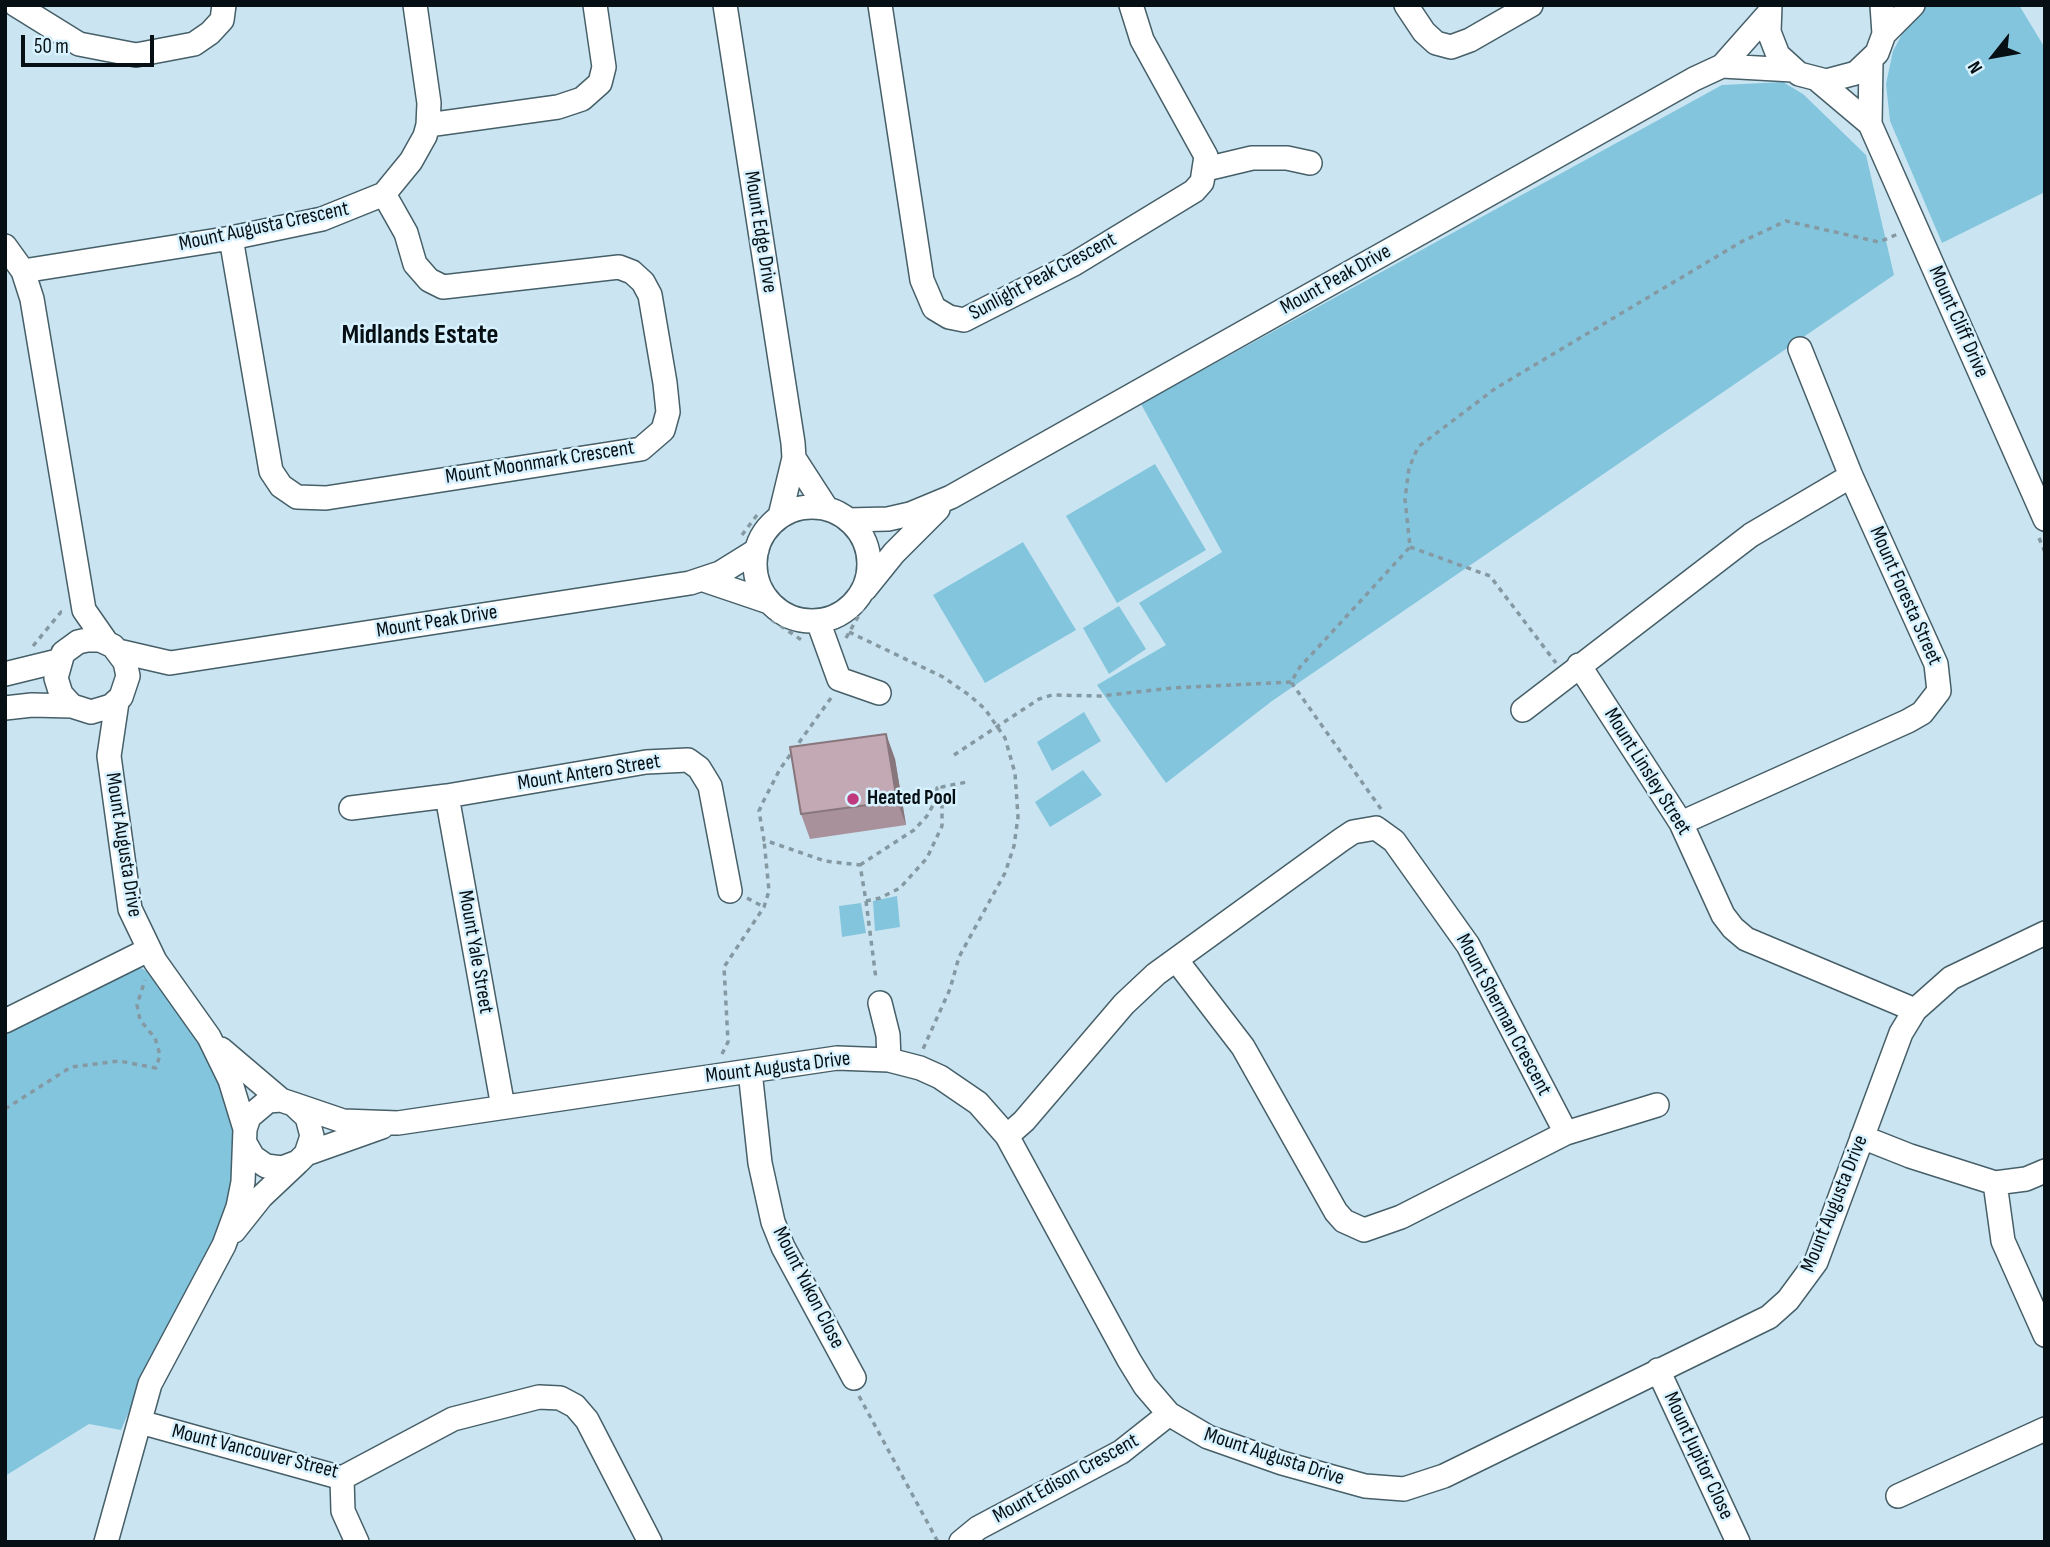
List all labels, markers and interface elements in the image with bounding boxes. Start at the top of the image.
scale bar [24,21,158,65]
north arrow [1959,21,2029,91]
text: 50 m [34,34,69,59]
text: N [1963,57,1988,77]
street label: Mount Edge Drive [738,169,782,295]
street label: Mount Augusta Crescent [177,197,351,257]
street label: Sunlight Peak Crescent [965,228,1121,326]
street label: Mount Peak Drive [1276,239,1396,321]
street label: Mount Cliff Drive [1922,262,1994,382]
district label: Midlands Estate [341,319,499,353]
street label: Mount Moonmark Crescent [444,436,636,490]
street label: Mount Foresta Street [1863,523,1947,669]
street label: Mount Peak Drive [375,600,499,644]
street label: Mount Linsley Street [1598,704,1696,840]
street label: Mount Antero Street [516,749,662,797]
street label: Mount Augusta Drive [99,771,147,919]
place label: Heated Pool [867,786,956,812]
marker: Heated Pool [845,791,861,807]
street label: Mount Yale Street [452,888,498,1016]
street label: Mount Sherman Crescent [1450,930,1556,1100]
street label: Mount Augusta Drive [704,1047,852,1089]
street label: Mount Augusta Drive [1796,1132,1874,1276]
street label: Mount Yukon Close [767,1223,849,1353]
street label: Mount Jupitor Close [1657,1388,1739,1524]
street label: Mount Vancouver Street [169,1419,341,1485]
street label: Mount Augusta Drive [1201,1423,1347,1491]
street label: Mount Edison Crescent [989,1429,1143,1529]

